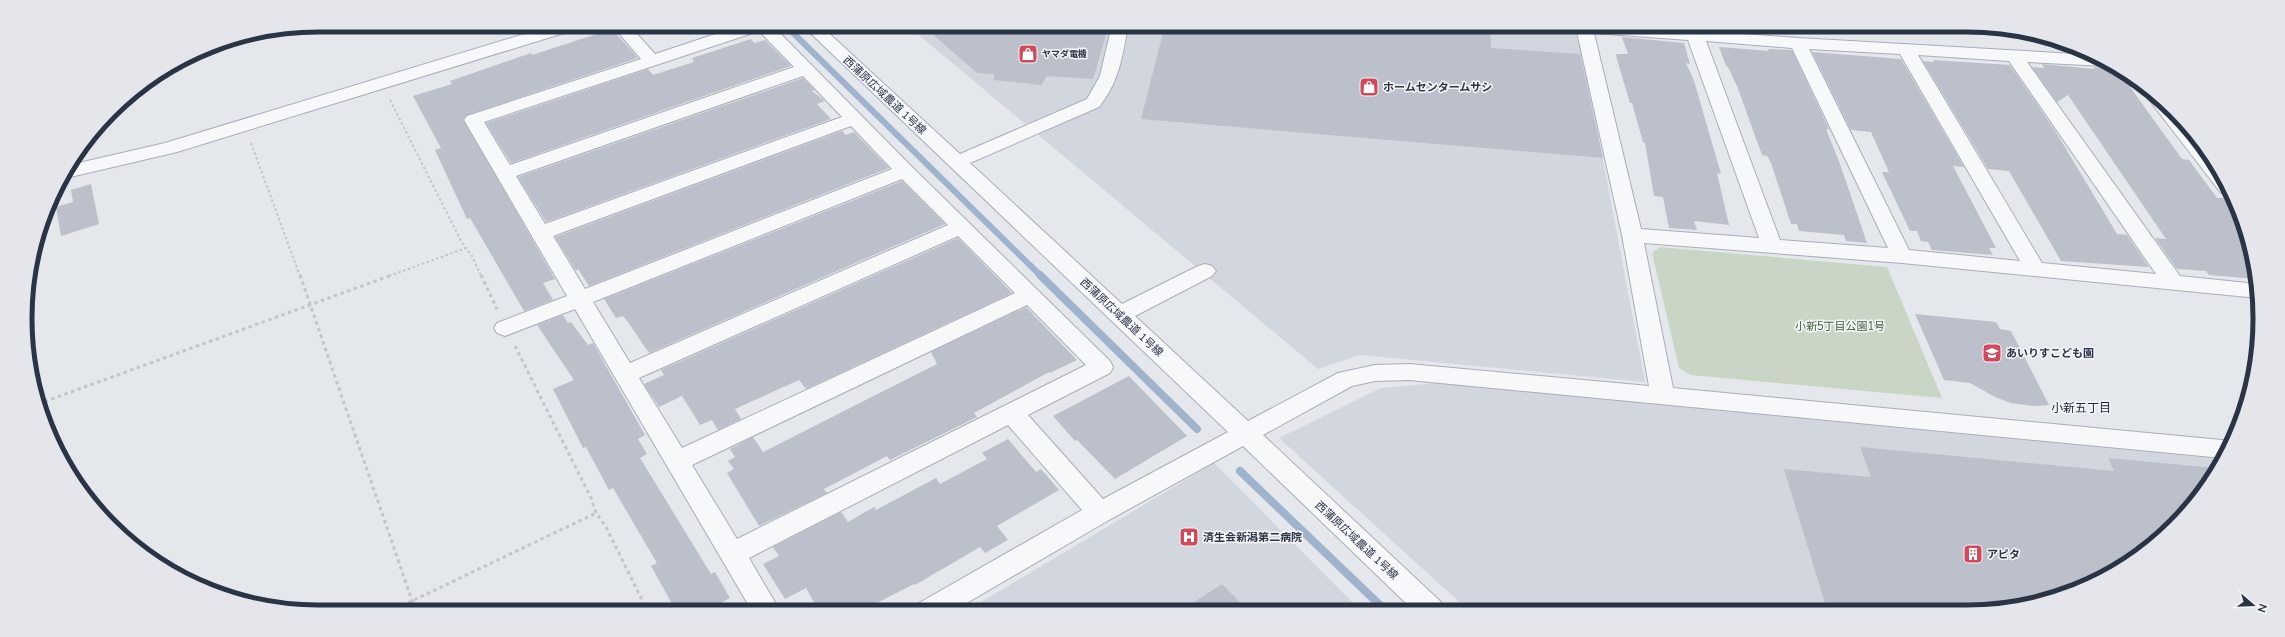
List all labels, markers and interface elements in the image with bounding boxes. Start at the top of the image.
shop icon: ヤマダ電機 [1017,43,1039,65]
place label: ヤマダ電機 [1042,48,1087,60]
street label: 西蒲原広域農道 1号線 [840,53,929,138]
shop icon: ホームセンタームサシ [1358,76,1380,98]
place label: ホームセンタームサシ [1383,80,1492,95]
street label: 西蒲原広域農道 1号線 [1077,275,1166,360]
park label: 小新5丁目公園1号 [1795,319,1885,334]
school or university icon: あいりすこども園 [1981,342,2003,364]
place label: あいりすこども園 [2006,346,2094,361]
district label: 小新五丁目 [2051,400,2111,416]
street label: 西蒲原広域農道 1号線 [1312,498,1401,583]
hospital icon: 済生会新潟第二病院 [1178,526,1200,548]
place label: 済生会新潟第二病院 [1203,530,1302,545]
building icon: アピタ [1962,543,1984,565]
place label: アピタ [1987,547,2020,562]
north arrow [2233,585,2273,625]
text: N [2254,602,2270,614]

